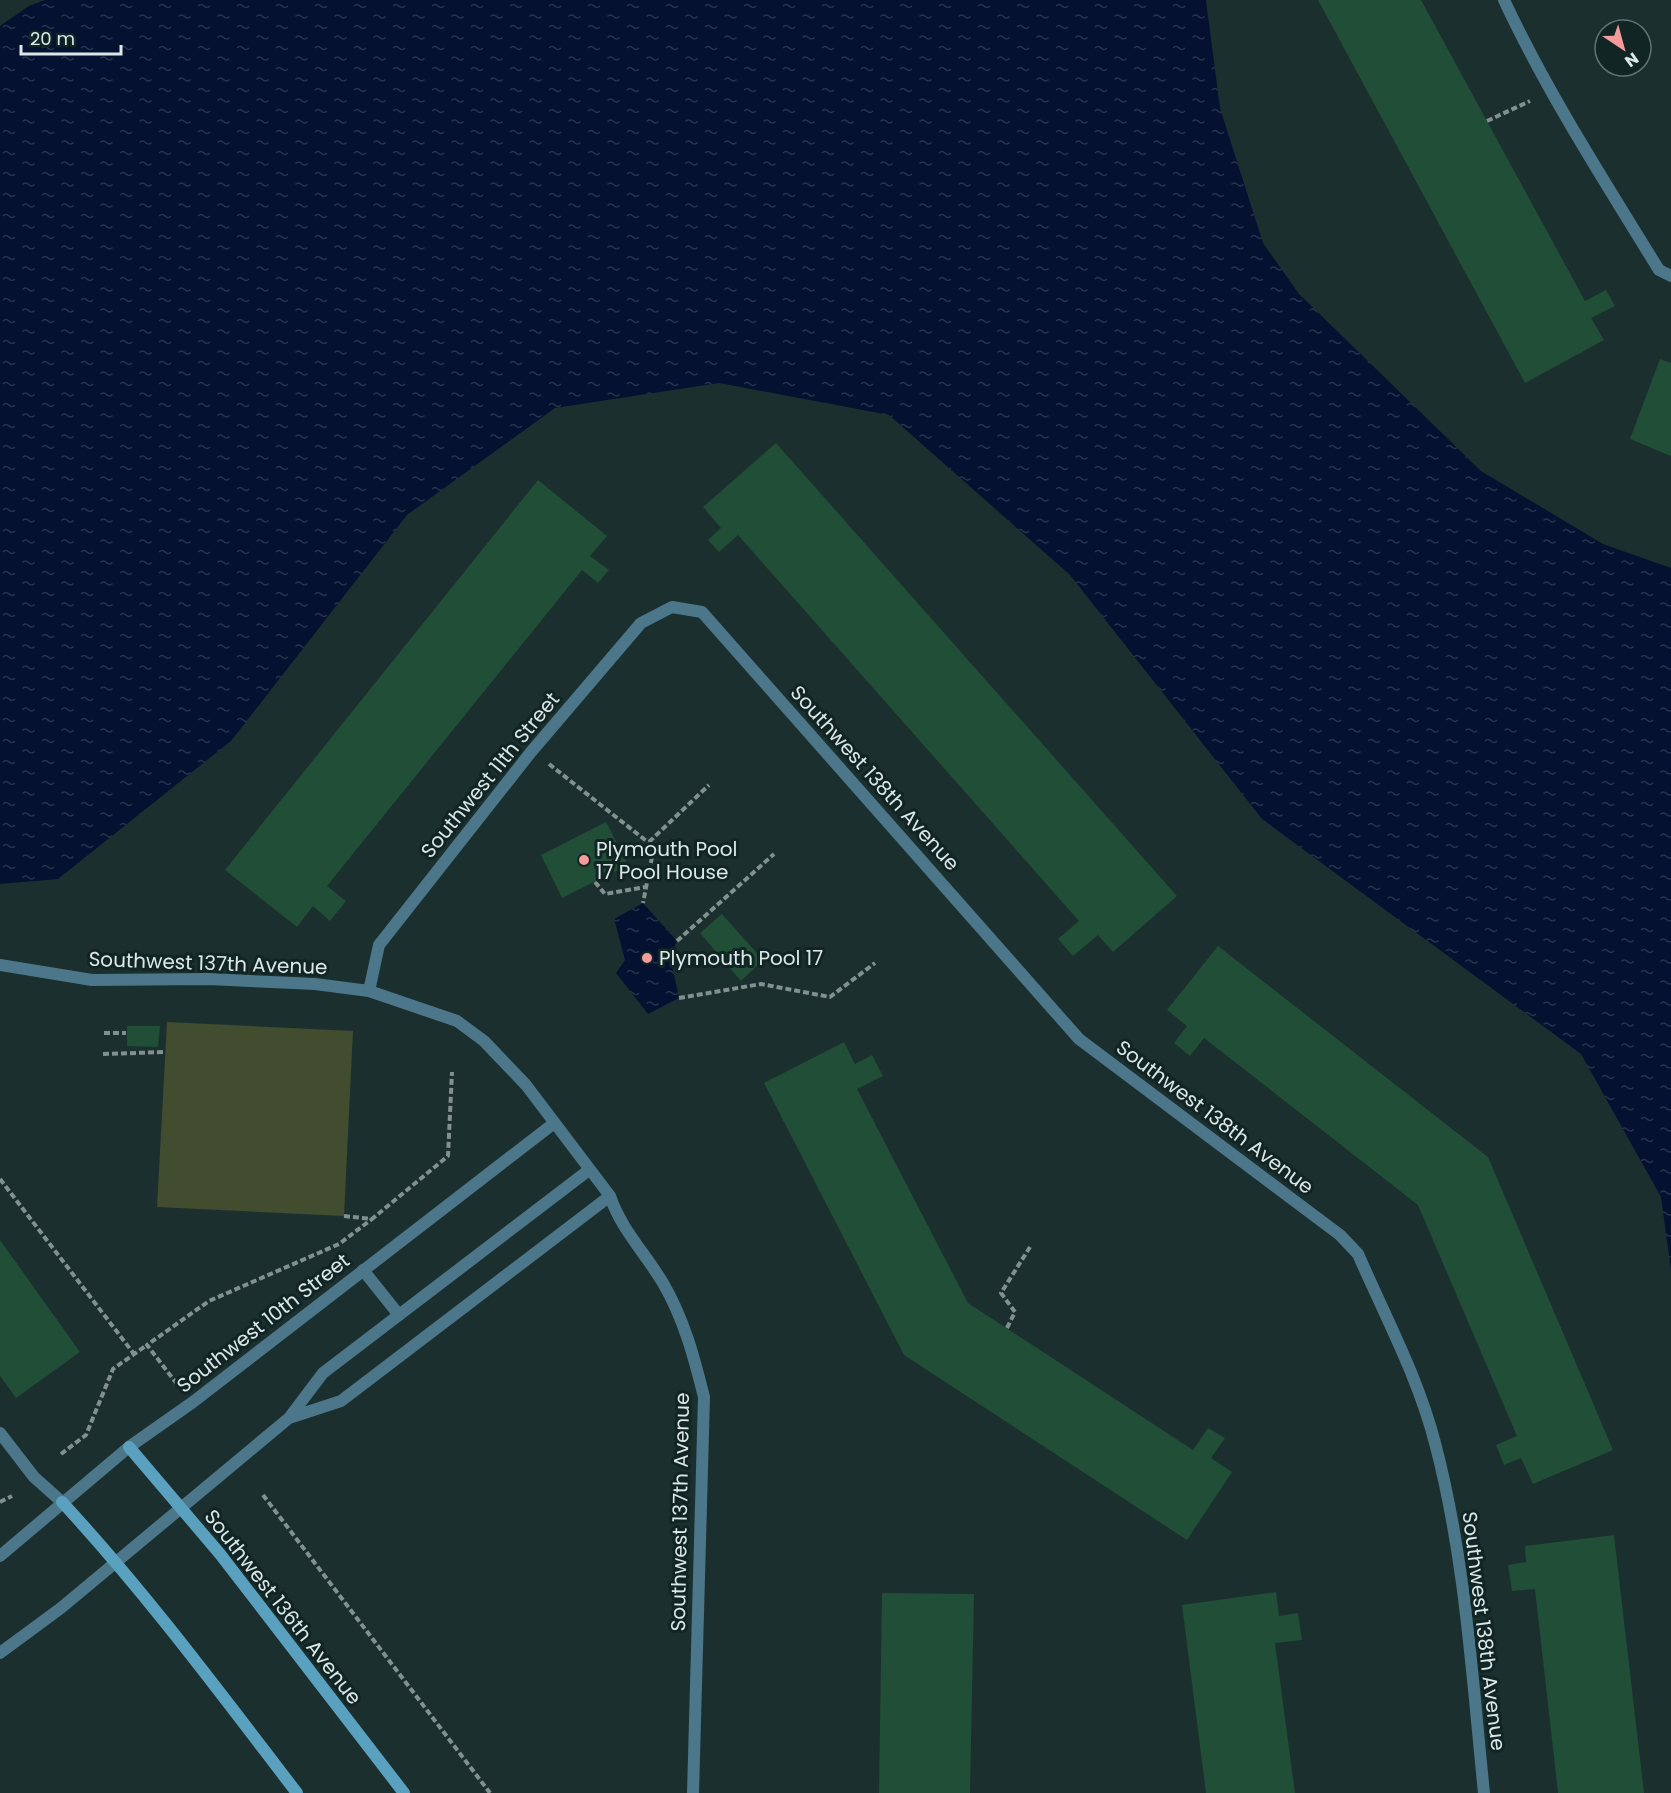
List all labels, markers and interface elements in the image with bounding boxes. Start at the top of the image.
scale bar [21,18,122,56]
north arrow [1593,18,1653,78]
text: 20 m [30,26,75,51]
text: N [1620,47,1643,73]
street label: Southwest 138th Avenue [784,679,966,877]
street label: Southwest 11th Street [414,686,566,864]
place label: Plymouth Pool 17 Pool House [596,835,737,886]
marker: Plymouth Pool 17 Pool House [577,853,591,867]
place label: Plymouth Pool 17 [659,944,823,972]
street label: Southwest 137th Avenue [88,945,328,981]
marker: Plymouth Pool 17 [640,951,654,965]
street label: Southwest 138th Avenue [1110,1033,1320,1201]
street label: Southwest 10th Street [171,1247,355,1399]
street label: Southwest 137th Avenue [664,1392,696,1632]
street label: Southwest 136th Avenue [198,1504,368,1710]
street label: Southwest 138th Avenue [1455,1510,1513,1752]

